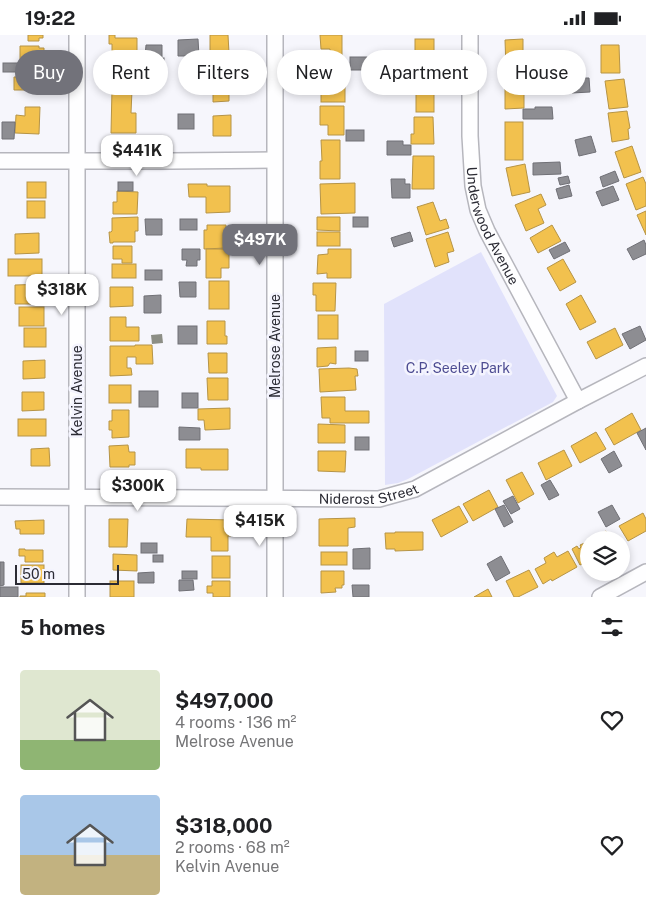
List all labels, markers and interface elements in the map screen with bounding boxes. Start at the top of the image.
text: 19:22 [25,7,75,29]
chip: Buy [15,50,83,95]
chip: Rent [93,50,168,95]
chip: Filters [178,50,267,95]
chip: New [277,50,351,95]
chip: Apartment [361,50,487,95]
chip: House [497,50,586,95]
pin: $441K [102,135,172,177]
text: $441K [112,141,162,160]
street label: Underwood Avenue [464,166,522,287]
pin: $497K [225,223,295,266]
text: $497K [233,230,287,249]
pin: $318K [27,273,97,316]
text: $318K [37,280,87,299]
street label: Melrose Avenue [267,294,283,398]
street label: Kelvin Avenue [69,345,85,437]
park label: C.P. Seeley Park [406,360,510,376]
pin: $300K [103,469,173,512]
text: $300K [111,476,165,495]
street label: Niderost Street [319,481,421,507]
pin: $415K [225,505,295,547]
text: $415K [235,511,285,530]
map controls [580,531,630,581]
button: layers [580,531,630,581]
scale bar [15,562,119,585]
text: 50 m [22,566,55,582]
icon: filters [598,613,626,641]
text: 5 homes [20,615,105,640]
text: $497,000 [175,688,274,713]
icon: home [60,690,120,750]
icon: heart [598,706,626,734]
text: 4 rooms · 136 m² [175,713,296,732]
text: Melrose Avenue [175,732,294,751]
text: $318,000 [175,813,273,838]
icon: home [60,815,120,875]
icon: heart [598,831,626,859]
text: 2 rooms · 68 m² [175,838,290,857]
text: Kelvin Avenue [175,857,279,876]

